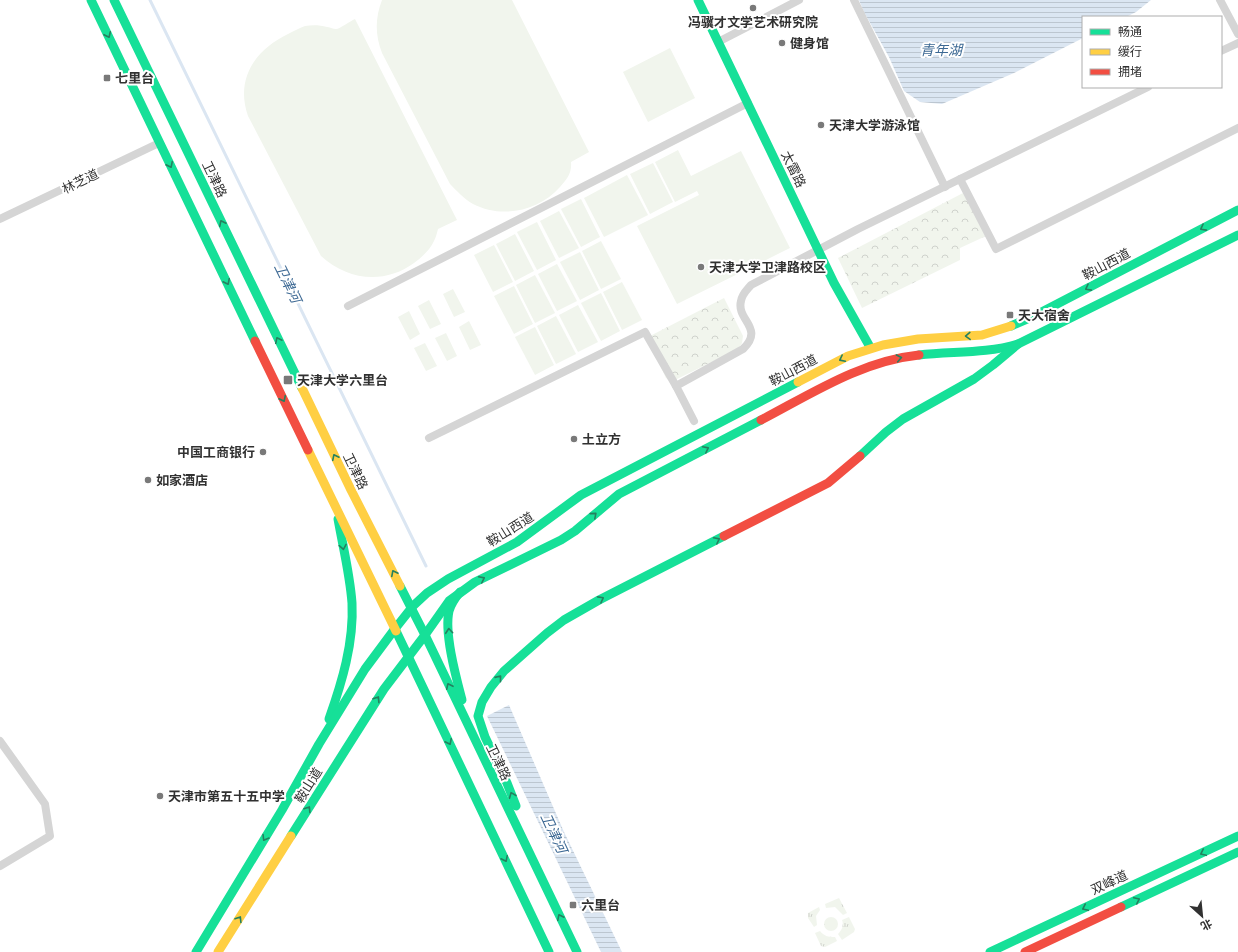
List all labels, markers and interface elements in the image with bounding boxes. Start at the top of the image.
marker: 冯骥才文学艺术研究院 [748,3,758,13]
place label: 冯骥才文学艺术研究院 [688,14,818,30]
legend [1082,16,1222,88]
text: 畅通 [1118,24,1142,39]
one-way arrow [103,31,111,39]
place label: 健身馆 [790,35,829,51]
marker: 健身馆 [777,38,787,48]
water label: 青年湖 [920,41,964,59]
text: 缓行 [1118,44,1142,59]
text: 拥堵 [1118,64,1142,79]
place label: 七里台 [115,70,154,86]
marker: 七里台 [102,73,112,83]
place label: 天津大学游泳馆 [829,117,920,133]
marker: 天津大学游泳馆 [816,120,826,130]
street label: 太雷路 [778,148,810,190]
street label: 卫津路 [199,158,231,200]
one-way arrow [165,161,173,168]
street label: 林芝道 [59,165,101,197]
one-way arrow [219,219,227,227]
one-way arrow [1200,223,1208,231]
street label: 鞍山西道 [1079,245,1133,283]
place label: 天津大学卫津路校区 [709,259,826,275]
water label: 卫津河 [271,260,307,309]
marker: 天津大学卫津路校区 [696,262,706,272]
one-way arrow [222,278,230,286]
one-way arrow [1085,283,1092,291]
place label: 天大宿舍 [1018,307,1070,323]
marker: 天大宿舍 [1005,310,1015,320]
one-way arrow [965,332,971,340]
one-way arrow [275,337,283,344]
street label: 鞍山西道 [766,351,820,389]
one-way arrow [839,354,846,362]
one-way arrow [895,354,902,363]
place label: 天津大学六里台 [297,372,388,388]
marker: 天津大学六里台 [282,374,294,386]
one-way arrow [278,395,286,403]
place label: 土立方 [582,431,621,447]
marker: 土立方 [569,434,579,444]
place label: 中国工商银行 [177,444,255,460]
one-way arrow [701,446,709,454]
marker: 中国工商银行 [258,447,268,457]
street label: 卫津路 [340,450,372,492]
one-way arrow [332,454,340,461]
place label: 如家酒店 [156,472,208,488]
marker: 如家酒店 [143,475,153,485]
street label: 鞍山西道 [484,508,536,550]
one-way arrow [589,512,597,519]
one-way arrow [712,537,720,544]
one-way arrow [338,544,346,551]
one-way arrow [391,570,398,577]
one-way arrow [478,576,485,584]
one-way arrow [597,596,604,604]
one-way arrow [445,628,454,634]
one-way arrow [494,675,501,682]
one-way arrow [446,683,454,690]
one-way arrow [373,696,380,703]
one-way arrow [444,738,452,745]
street label: 卫津路 [483,741,515,783]
street label: 鞍山道 [291,764,325,806]
place label: 天津市第五十五中学 [168,788,285,804]
marker: 天津市第五十五中学 [155,791,165,801]
one-way arrow [508,791,516,798]
one-way arrow [303,806,311,813]
water label: 卫津河 [537,810,572,859]
one-way arrow [262,834,269,841]
one-way arrow [1199,848,1207,856]
one-way arrow [500,855,508,863]
street label: 双峰道 [1088,867,1130,897]
north arrow [1182,896,1222,936]
place label: 六里台 [581,897,620,913]
one-way arrow [1132,897,1140,905]
marker: 六里台 [568,900,578,910]
one-way arrow [1082,903,1089,911]
one-way arrow [557,914,564,921]
one-way arrow [234,916,241,923]
text: 北 [1198,916,1215,934]

